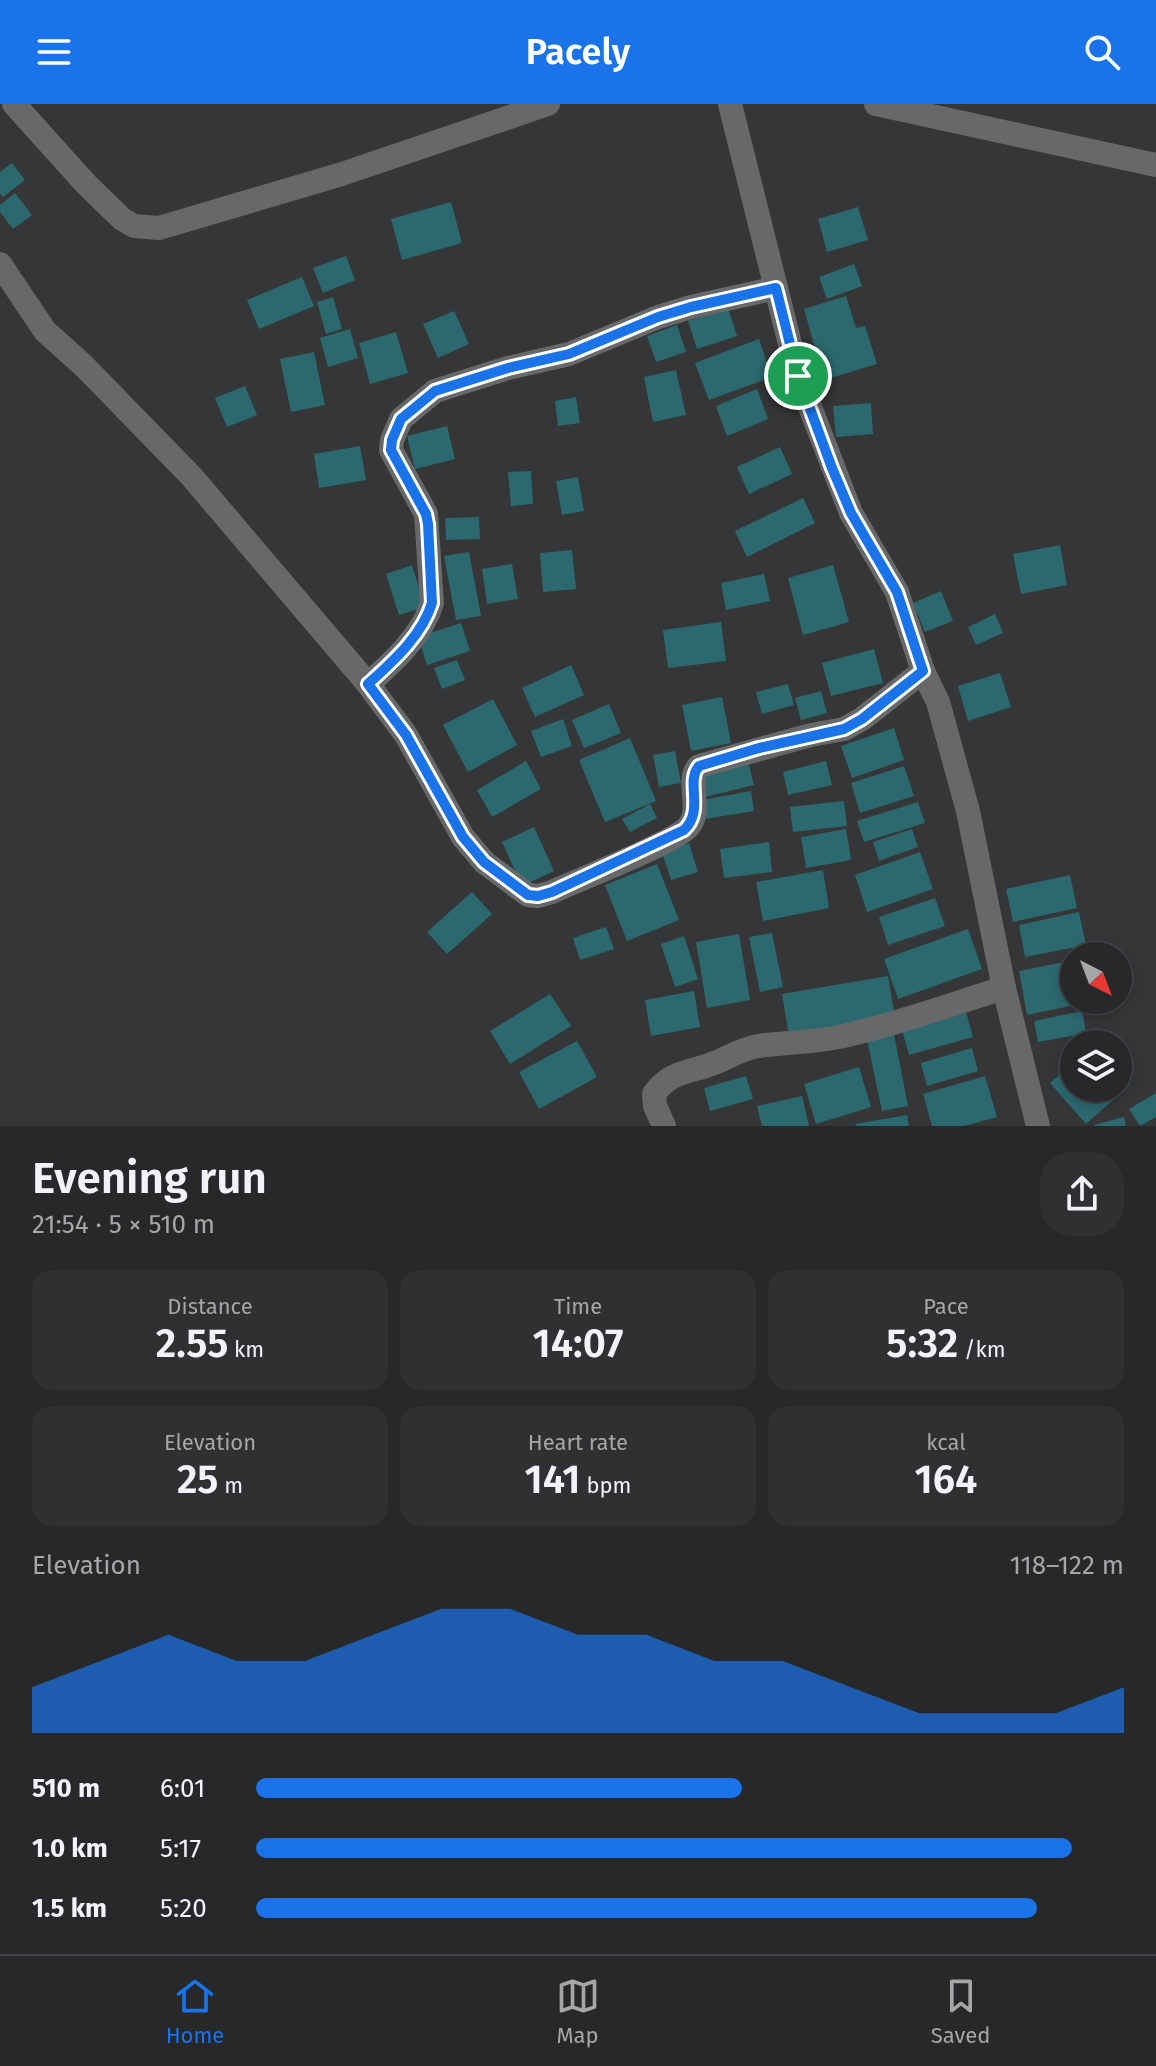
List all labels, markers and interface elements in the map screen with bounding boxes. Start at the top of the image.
icon: menu [32,30,76,74]
text: Pacely [526,30,630,74]
icon: search [1080,30,1124,74]
pin [764,342,832,410]
icon: arrive [776,354,820,398]
north arrow [1060,942,1132,1014]
map controls [1060,942,1132,1102]
button: layers [1060,1030,1132,1102]
text: Evening run [32,1152,267,1205]
button: share [1040,1152,1124,1236]
text: 21:54 · 5 × 510 m [32,1209,215,1240]
text: Distance [167,1293,253,1320]
text: Time [554,1293,602,1320]
text: Pace [923,1293,969,1320]
text: 2.55 [156,1320,228,1368]
text: 14:07 [533,1320,623,1368]
text: 5:32 [886,1320,958,1368]
text: km [228,1336,264,1363]
text: /km [958,1336,1006,1363]
text: Elevation [164,1429,256,1456]
text: Heart rate [528,1429,628,1456]
text: kcal [926,1429,966,1456]
text: 25 [177,1456,218,1504]
text: 141 [525,1456,581,1504]
text: 164 [915,1456,977,1504]
text: m [218,1472,243,1499]
text: bpm [581,1472,631,1499]
text: Elevation [32,1550,141,1581]
text: 118–122 m [1010,1550,1124,1581]
text: 510 m [32,1773,100,1804]
text: 6:01 [160,1773,205,1804]
text: 1.0 km [32,1833,108,1864]
text: 5:17 [160,1833,201,1864]
text: 1.5 km [32,1893,107,1924]
text: 5:20 [160,1893,207,1924]
tab: Home [166,1974,224,2049]
tab: Map [556,1974,600,2049]
tab: Saved [931,1974,990,2049]

